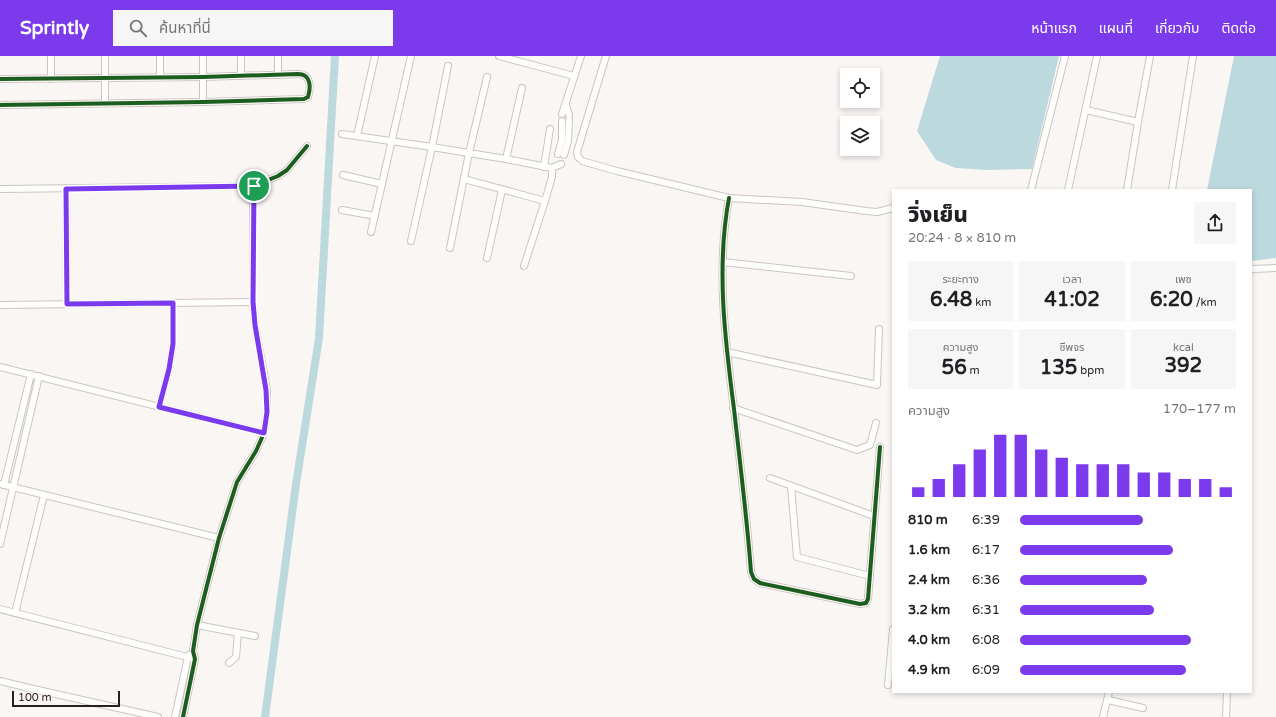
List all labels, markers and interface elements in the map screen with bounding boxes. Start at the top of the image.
search box [113,10,393,46]
text: Sprintly [20,17,89,39]
icon: search [127,17,149,39]
text: ค้นหาที่นี่ [159,19,211,37]
text: หน้าแรก [1031,20,1077,37]
text: แผนที่ [1099,20,1133,37]
text: เกี่ยวกับ [1155,20,1200,37]
text: ติดต่อ [1222,20,1256,37]
map controls [840,68,880,156]
button: locate [840,68,880,108]
button: layers [840,116,880,156]
pin [237,169,271,203]
icon: arrive [243,175,265,197]
text: วิ่งเย็น [908,202,968,228]
button: share [1194,202,1236,244]
text: 20:24 · 8 × 810 m [908,230,1016,246]
text: ระยะทาง [942,273,979,286]
text: เวลา [1062,273,1082,286]
text: เพซ [1175,273,1192,286]
text: 6.48 [930,288,972,312]
text: 41:02 [1044,288,1100,312]
text: 6:20 [1150,288,1193,312]
text: km [972,296,991,309]
text: /km [1193,296,1217,309]
text: ความสูง [943,341,978,354]
text: ชีพจร [1060,341,1084,354]
text: kcal [1173,341,1194,354]
text: 392 [1164,354,1202,378]
text: 56 [942,356,967,380]
text: 135 [1040,356,1077,380]
text: m [967,364,980,377]
text: bpm [1077,364,1104,377]
text: 170–177 m [1163,401,1236,417]
text: ความสูง [908,403,950,419]
text: 810 m [908,512,948,528]
text: 6:39 [972,512,1000,528]
text: 1.6 km [908,542,950,558]
text: 6:17 [972,542,1000,558]
text: 2.4 km [908,572,950,588]
text: 6:36 [972,572,1000,588]
text: 3.2 km [908,602,950,618]
text: 6:31 [972,602,1000,618]
text: 4.0 km [908,632,950,648]
text: 6:08 [972,632,1000,648]
text: 4.9 km [908,662,950,678]
text: 6:09 [972,662,1000,678]
scale bar [12,689,120,708]
text: 100 m [18,691,52,704]

